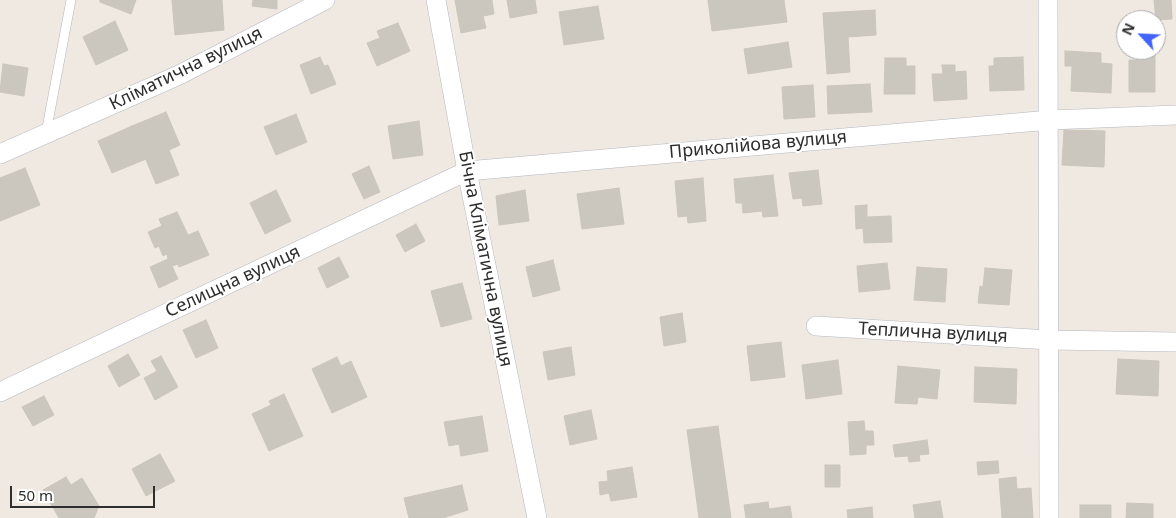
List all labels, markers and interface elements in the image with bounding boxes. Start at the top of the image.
north arrow [1116,10,1166,60]
text: N [1117,20,1139,38]
street label: Кліматична вулиця [106,23,266,115]
street label: Приколійова вулиця [668,126,848,164]
street label: Бічна Кліматична вулиця [453,149,517,369]
street label: Селищна вулиця [162,241,304,323]
street label: Теплична вулиця [858,318,1008,348]
scale bar [12,476,158,508]
text: 50 m [18,485,53,505]

